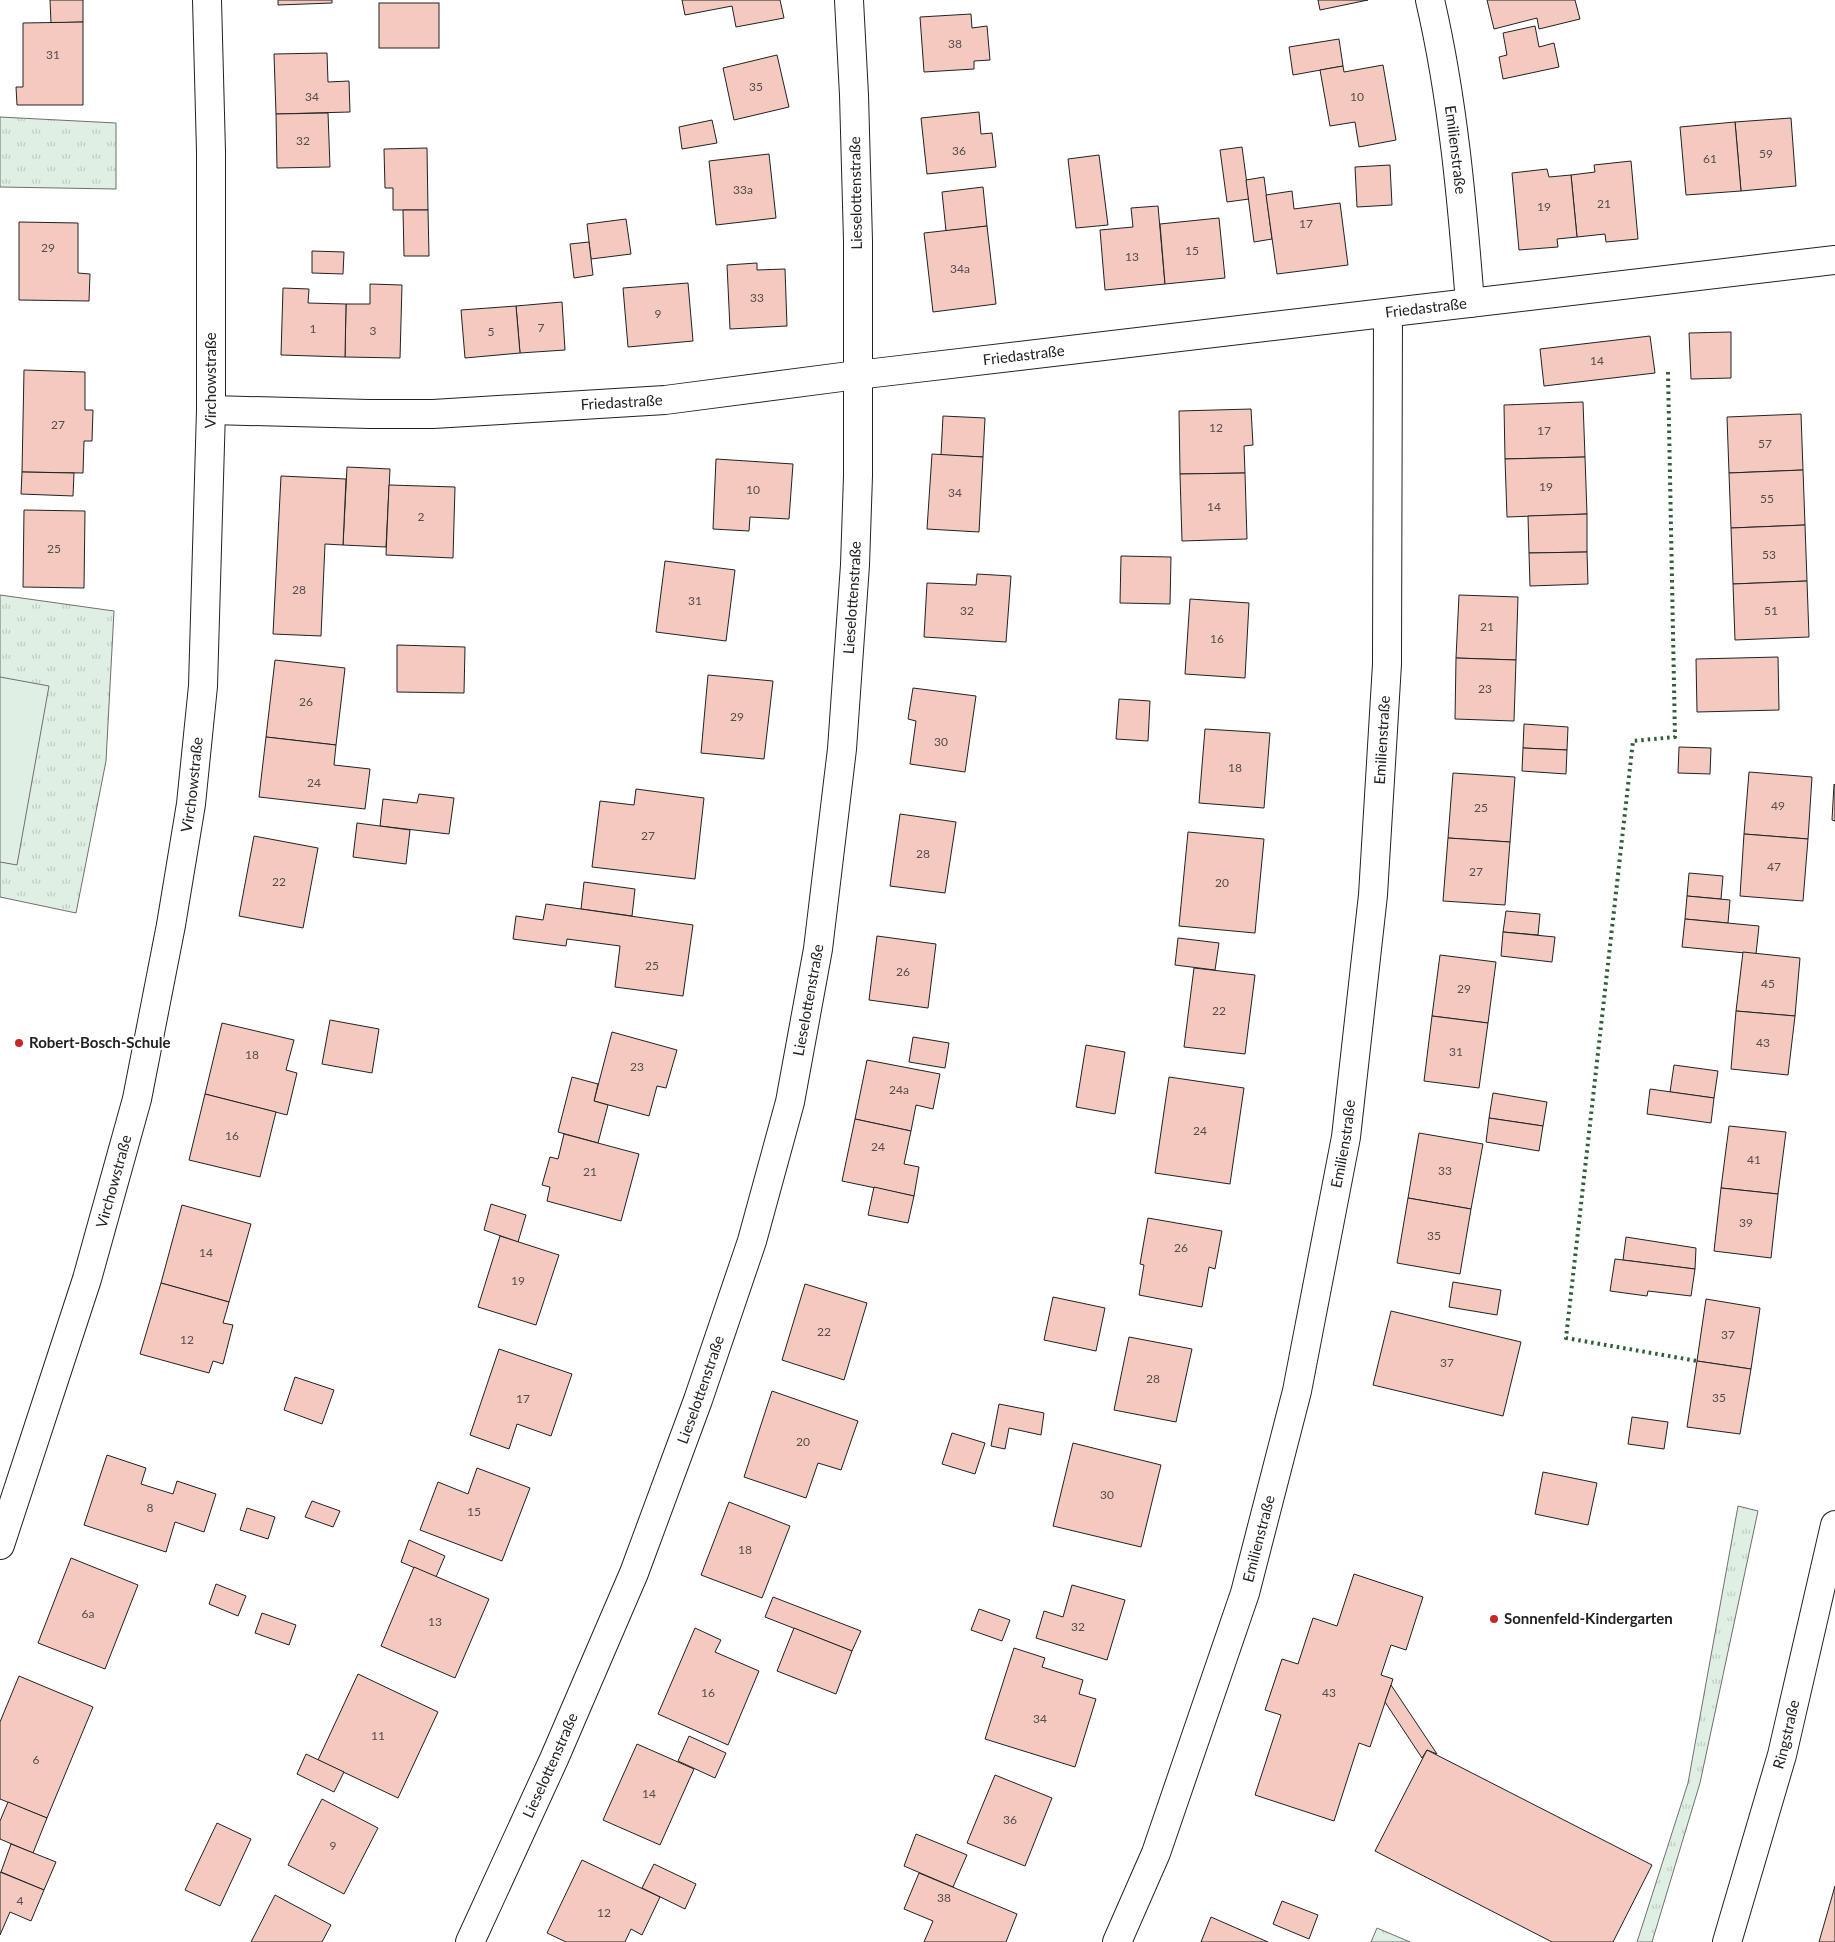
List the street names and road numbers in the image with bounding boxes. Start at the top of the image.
street label: Emilienstraße [1442,104,1470,195]
street label: Lieselottenstraße [845,136,865,250]
street label: Friedastraße [1384,293,1468,321]
street label: Virchowstraße [200,332,219,429]
street label: Friedastraße [982,341,1066,368]
street label: Friedastraße [580,390,663,413]
street label: Lieselottenstraße [839,541,864,655]
street label: Emilienstraße [1370,695,1393,785]
street label: Virchowstraße [176,736,206,834]
street label: Lieselottenstraße [789,943,827,1057]
street label: Emilienstraße [1326,1099,1358,1189]
street label: Virchowstraße [92,1133,135,1230]
street label: Lieselottenstraße [673,1333,727,1446]
street label: Emilienstraße [1238,1493,1278,1584]
street label: Ringstraße [1768,1698,1802,1771]
street label: Lieselottenstraße [518,1710,581,1821]

